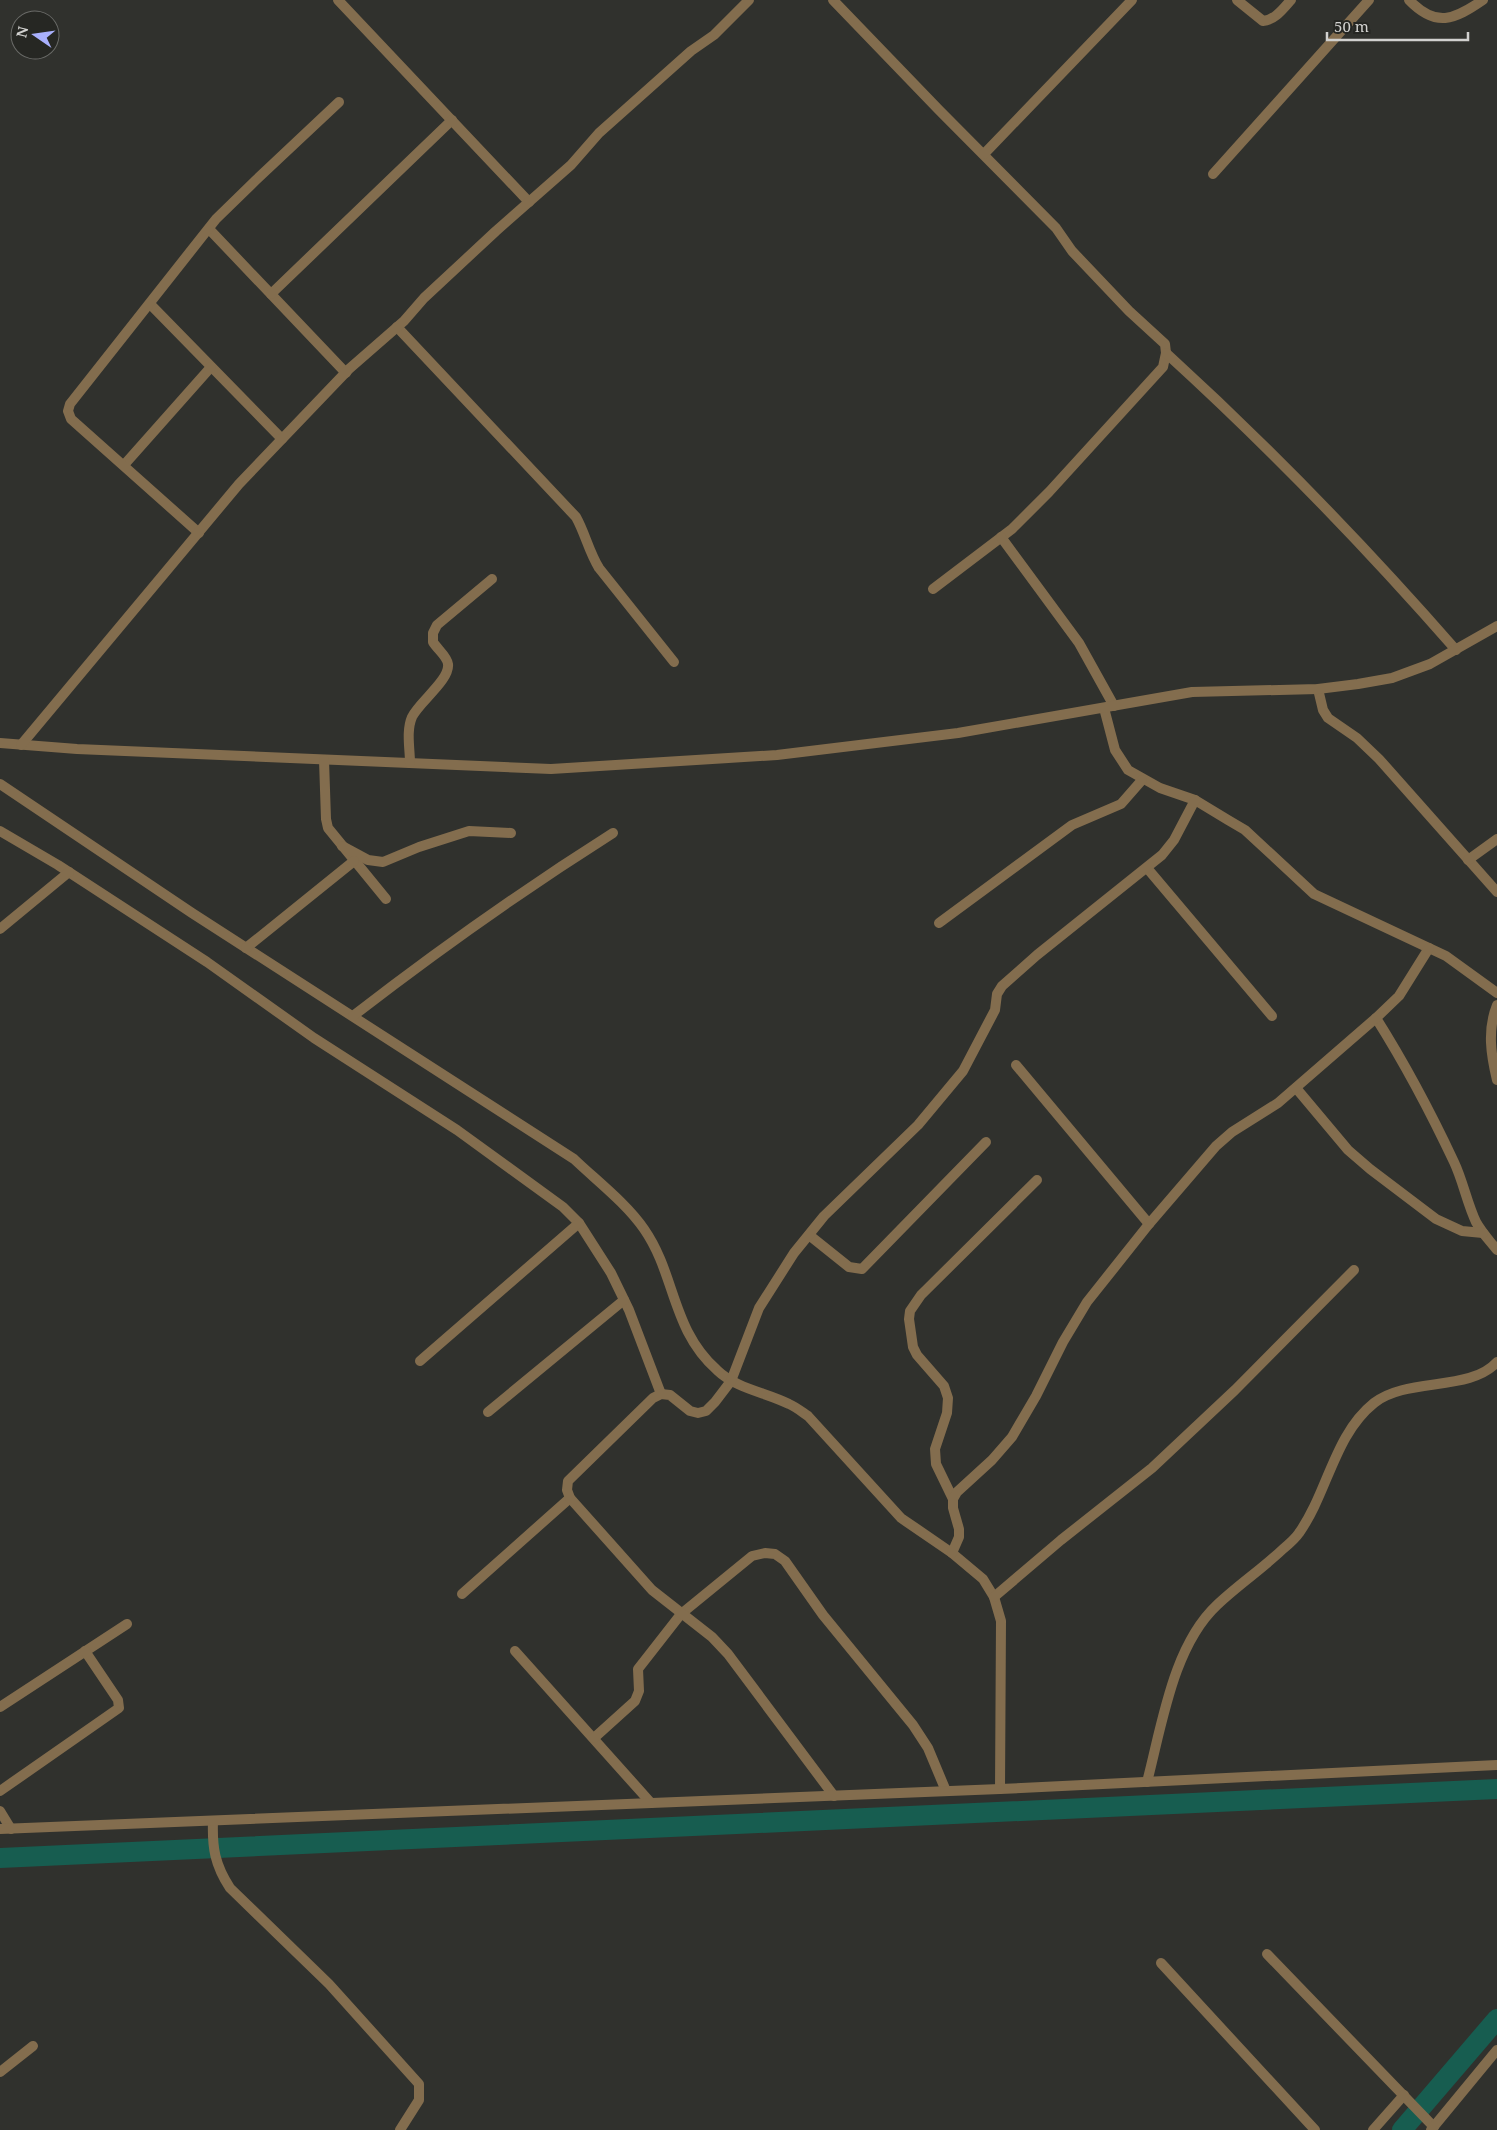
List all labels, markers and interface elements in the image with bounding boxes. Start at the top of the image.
north arrow [10,10,60,60]
scale bar [1327,10,1468,42]
text: 50 m [1334,16,1369,36]
text: N [11,24,32,39]

